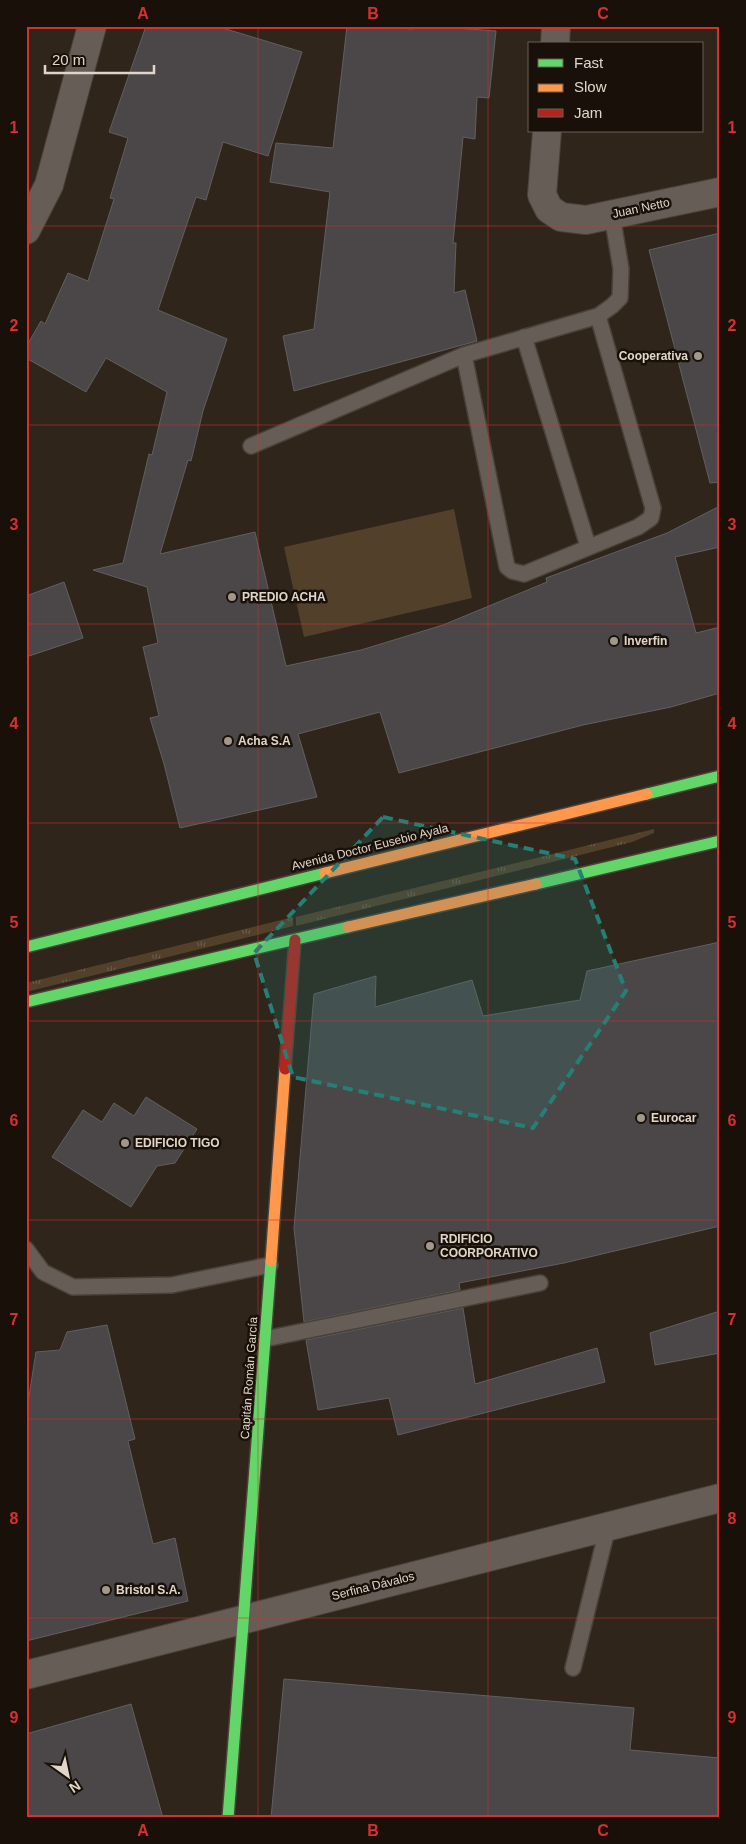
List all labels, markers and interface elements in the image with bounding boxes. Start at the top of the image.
text: A [137,5,149,22]
text: B [367,5,379,22]
text: C [597,5,609,22]
scale bar [45,42,154,74]
legend [528,42,704,132]
text: 20 m [52,51,85,68]
text: Fast [574,54,604,71]
text: Slow [574,78,607,95]
text: Jam [574,104,602,121]
text: 1 [10,119,19,136]
text: 1 [728,119,737,136]
street label: Juan Netto [611,195,671,221]
text: 2 [10,317,19,334]
text: 2 [728,317,737,334]
place label: Cooperativa [619,349,688,363]
marker: Cooperativa [692,350,704,362]
text: 3 [10,516,19,533]
text: 3 [728,516,737,533]
place label: PREDIO ACHA [242,590,326,604]
marker: PREDIO ACHA [226,591,238,603]
place label: Inverfin [624,634,667,648]
marker: Inverfin [608,635,620,647]
text: 4 [10,715,19,732]
text: 4 [728,715,737,732]
place label: Acha S.A [238,734,291,748]
marker: Acha S.A [222,735,234,747]
street label: Avenida Doctor Eusebio Ayala [290,821,450,873]
text: 5 [10,914,19,931]
text: 5 [728,914,737,931]
place label: Eurocar [651,1111,697,1125]
text: 6 [10,1112,19,1129]
marker: Eurocar [635,1112,647,1124]
text: 6 [728,1112,737,1129]
place label: EDIFICIO TIGO [135,1136,220,1150]
marker: EDIFICIO TIGO [119,1137,131,1149]
place label: RDIFICIO COORPORATIVO [440,1232,538,1260]
marker: RDIFICIO COORPORATIVO [424,1240,436,1252]
text: 7 [10,1311,19,1328]
text: 7 [728,1311,737,1328]
street label: Capitán Román García [238,1316,260,1440]
text: 8 [10,1510,19,1527]
text: 8 [728,1510,737,1527]
street label: Serfina Dávalos [330,1569,416,1603]
place label: Bristol S.A. [116,1583,181,1597]
marker: Bristol S.A. [100,1584,112,1596]
text: 9 [10,1709,19,1726]
text: 9 [728,1709,737,1726]
north arrow [42,1752,92,1802]
text: N [66,1777,84,1796]
text: A [137,1822,149,1839]
text: B [367,1822,379,1839]
text: C [597,1822,609,1839]

